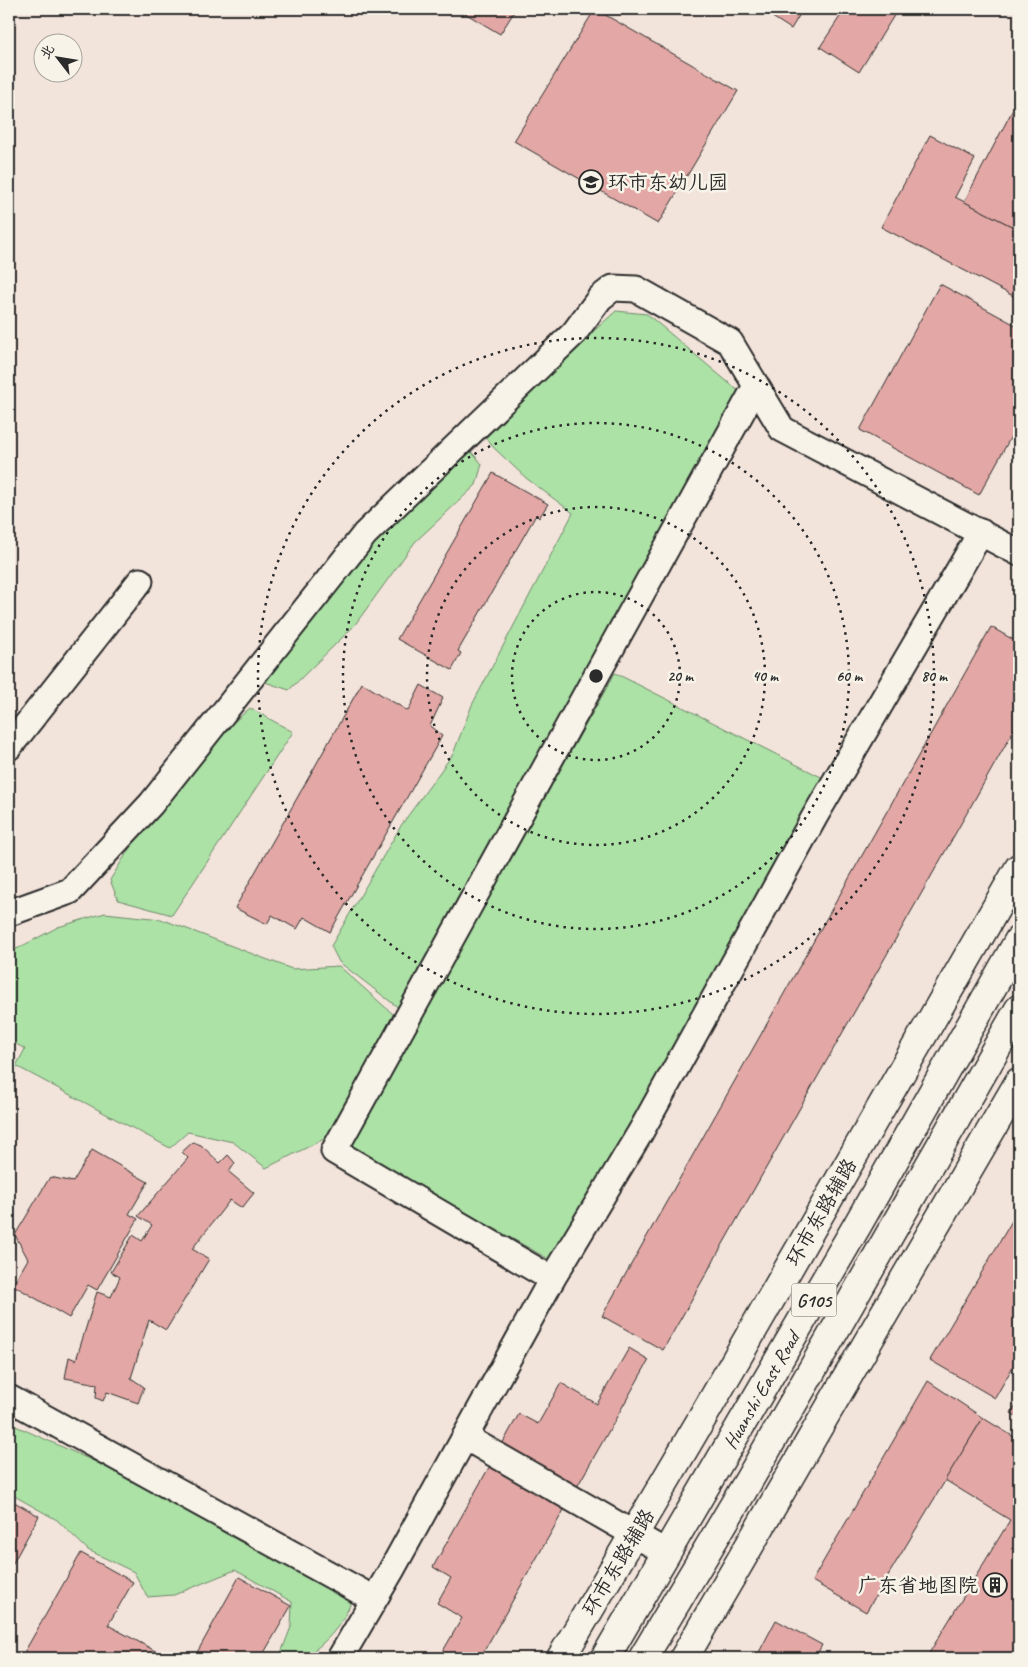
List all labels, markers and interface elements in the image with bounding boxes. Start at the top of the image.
north arrow [32,32,82,82]
text: 北 [36,41,58,62]
school or university icon: 环市东幼儿园 [578,169,604,195]
place label: 环市东幼儿园 [608,170,728,195]
centre of rings [587,667,605,685]
text: 20 m [667,667,694,686]
text: 40 m [752,667,779,686]
text: 60 m [836,667,863,686]
text: 80 m [921,667,948,686]
street label: 环市东路辅路 [781,1153,863,1270]
road number: G105 [792,1284,836,1316]
street label: Huanshi East Road [718,1325,807,1454]
street label: 环市东路辅路 [577,1504,661,1620]
building icon: 广东省地图院 [982,1572,1008,1598]
place label: 广东省地图院 [858,1573,978,1598]

